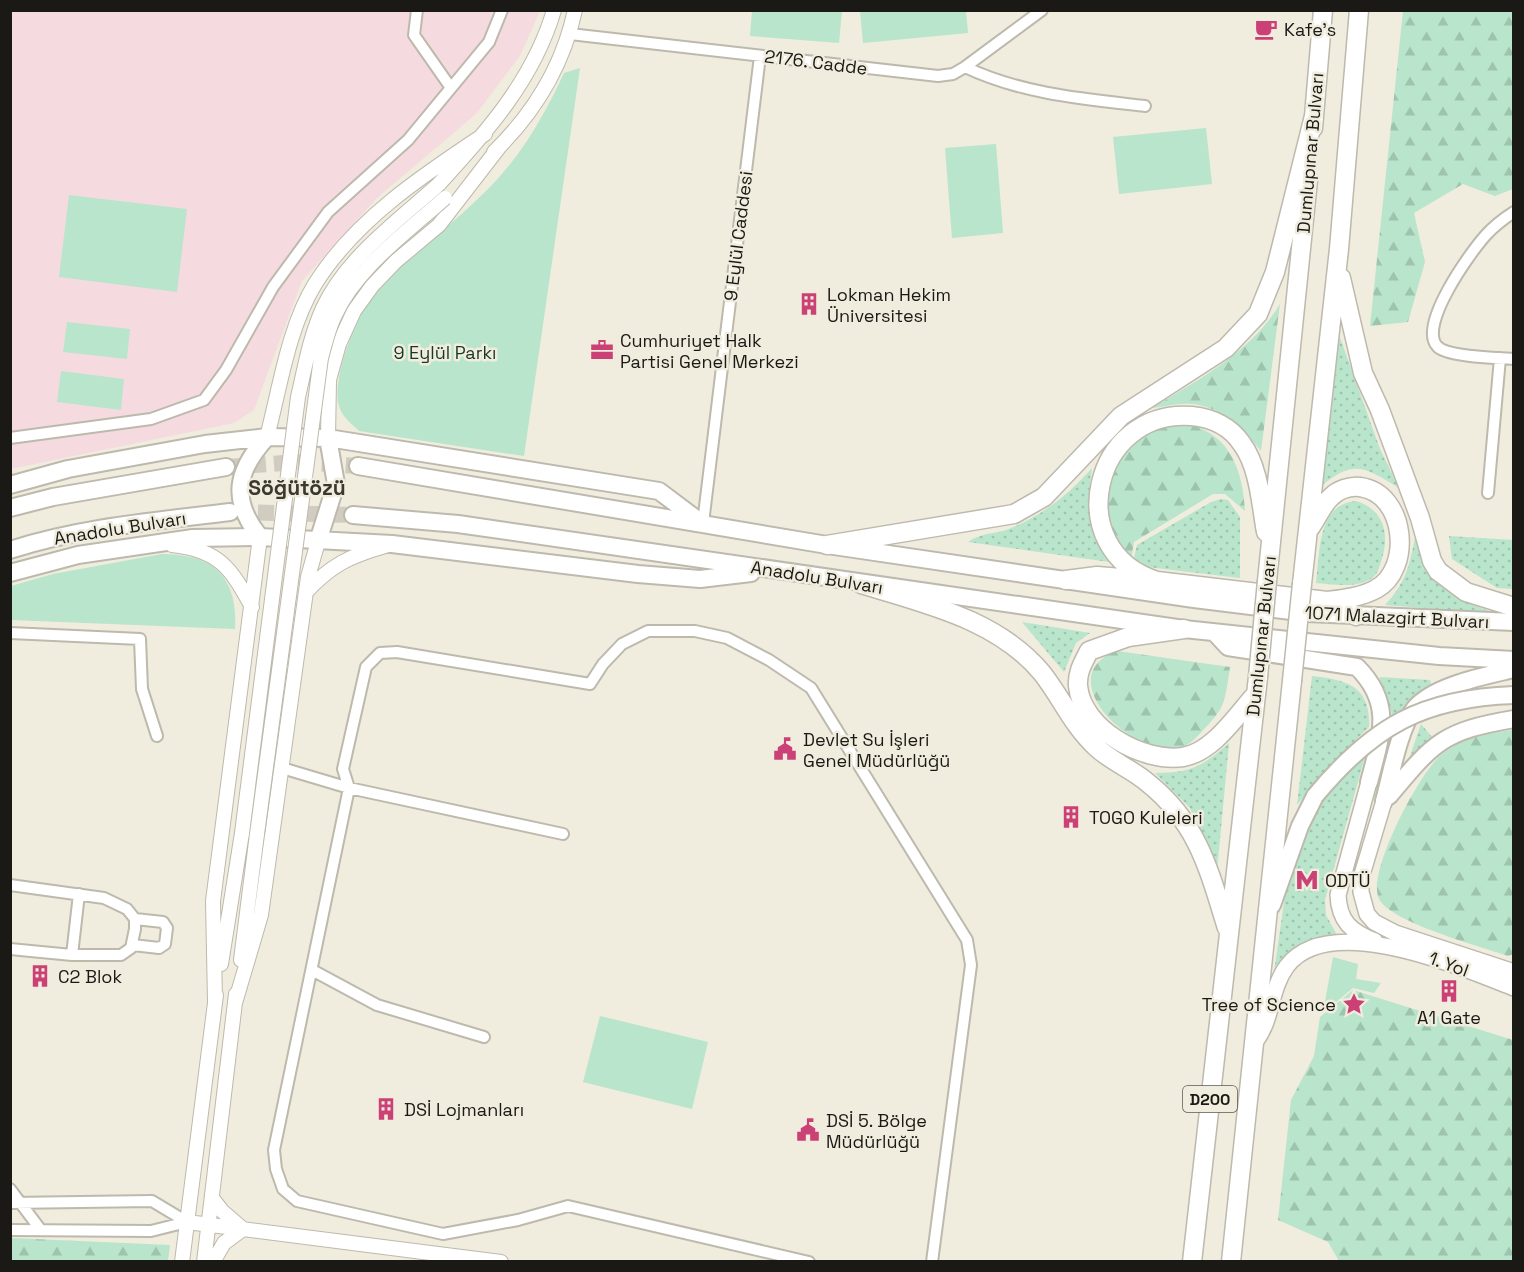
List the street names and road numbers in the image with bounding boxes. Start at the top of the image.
street label: 2176. Cadde [763,44,869,80]
street label: Dumlupınar Bulvarı [1292,72,1328,234]
street label: 9 Eylül Caddesi [719,170,757,302]
street label: Anadolu Bulvarı [52,506,188,550]
street label: Anadolu Bulvarı [749,555,885,599]
street label: Dumlupınar Bulvarı [1241,555,1281,717]
street label: 1071 Malazgirt Bulvarı [1304,601,1490,633]
street label: 1. Yol [1426,946,1472,982]
road number: D200 [1183,1086,1237,1112]

